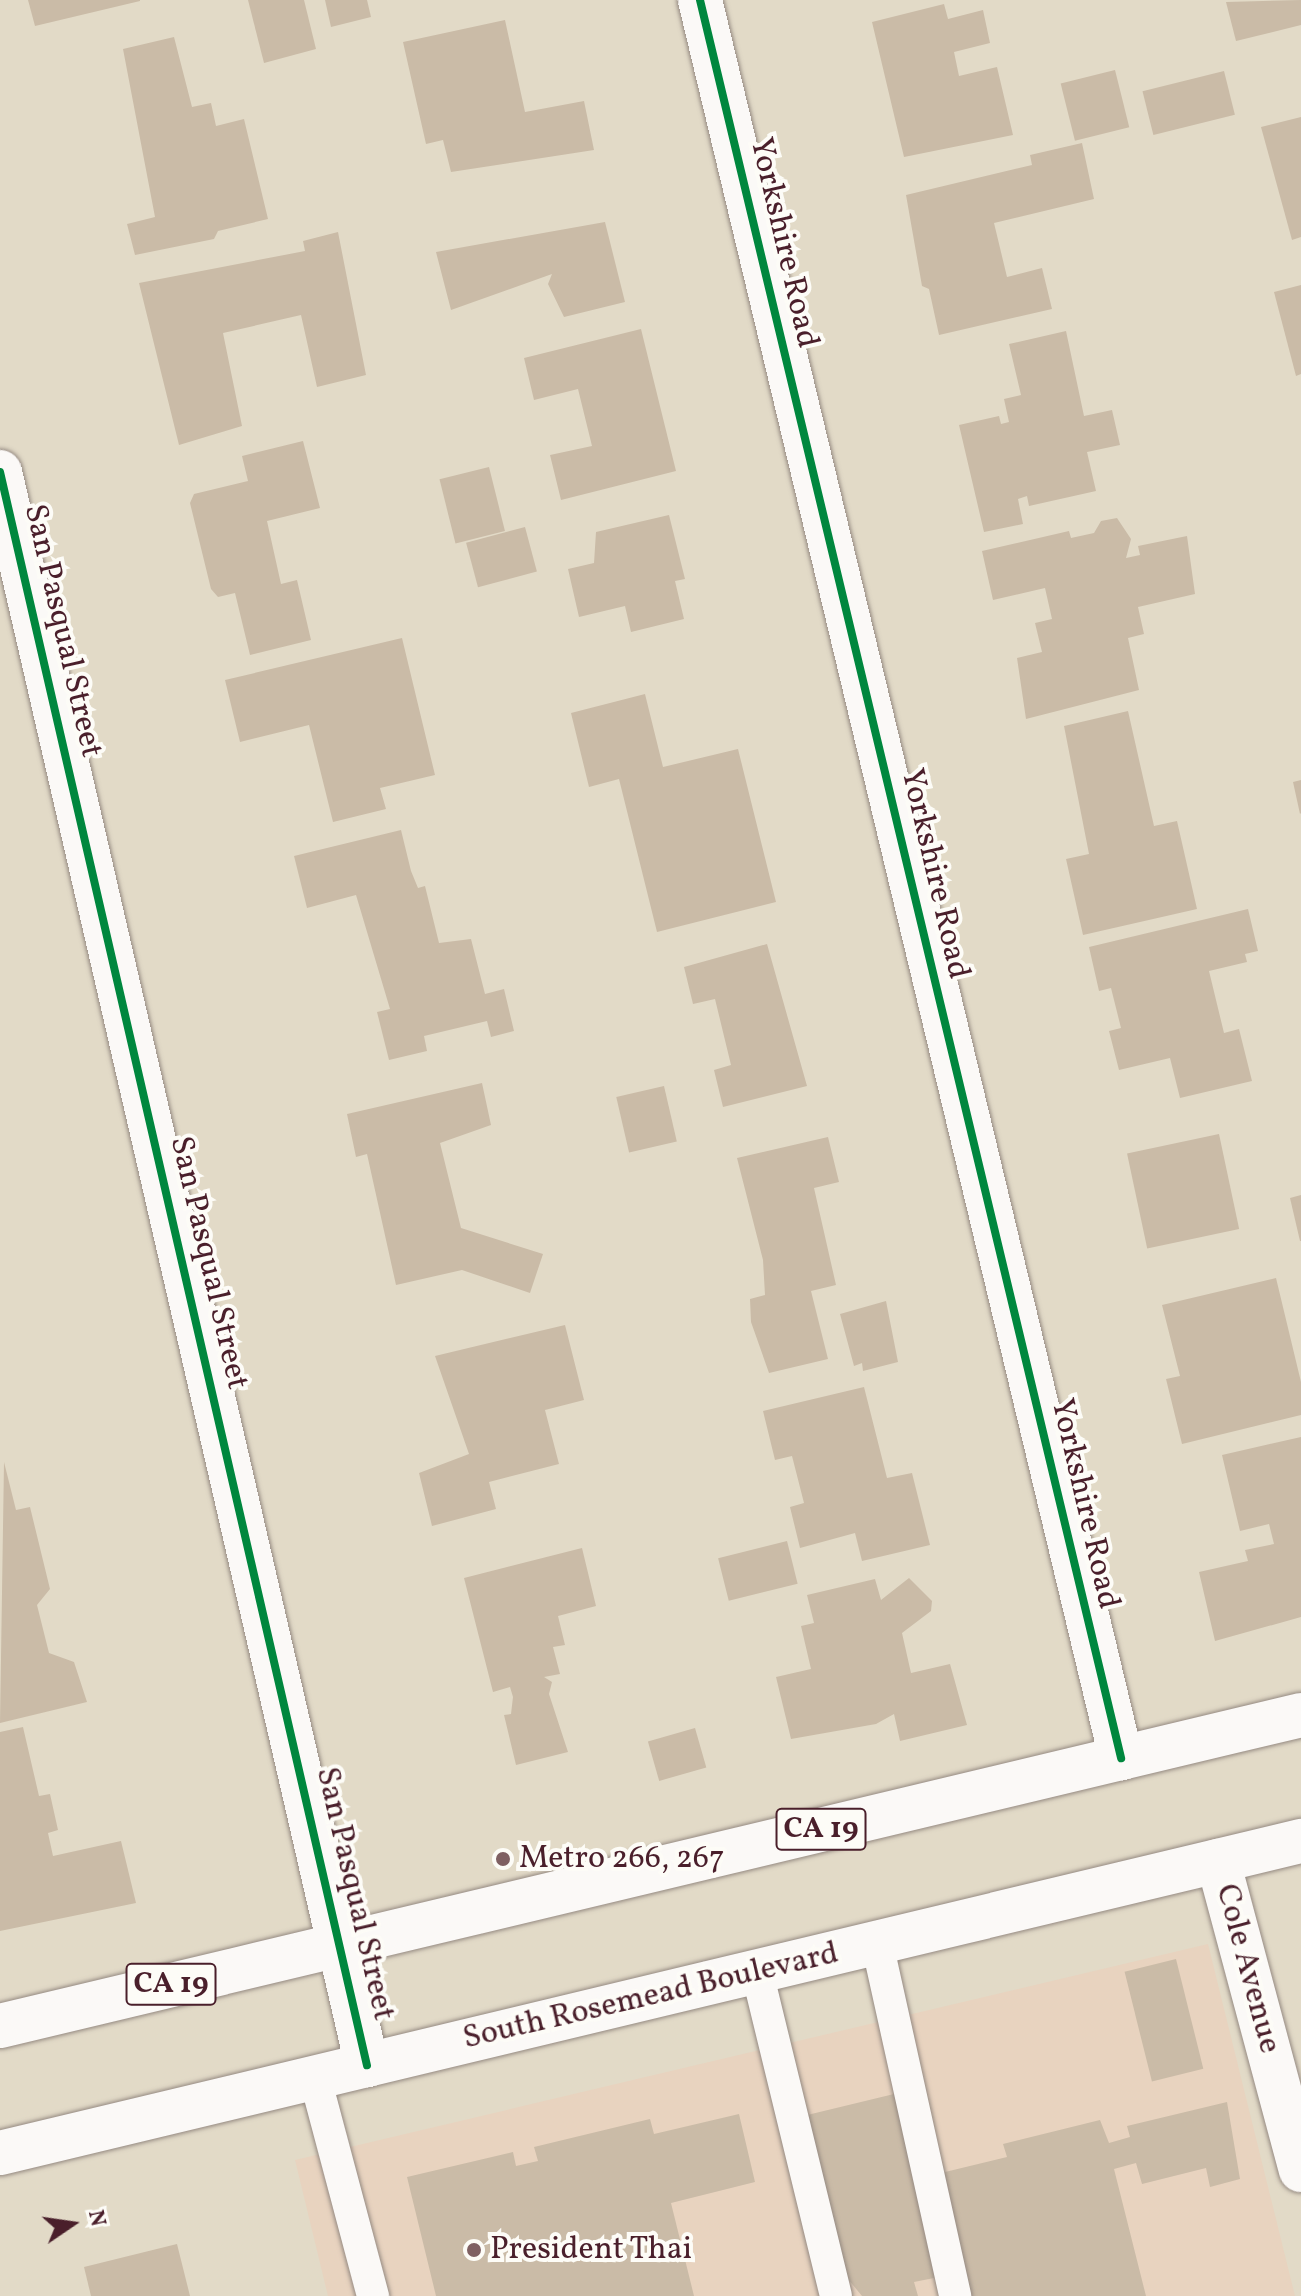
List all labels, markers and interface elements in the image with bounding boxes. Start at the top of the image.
street label: Yorkshire Road [740,134,826,352]
street label: San Pasqual Street [14,501,110,761]
street label: Yorkshire Road [891,765,977,983]
street label: San Pasqual Street [160,1133,256,1393]
street label: Yorkshire Road [1041,1395,1127,1613]
street label: San Pasqual Street [306,1764,402,2024]
road number: CA 19 [775,1803,867,1855]
place label: Metro 266, 267 [519,1840,725,1878]
marker: Metro 266, 267 [494,1850,512,1868]
street label: Cole Avenue [1206,1880,1288,2058]
street label: South Rosemead Boulevard [460,1935,842,2059]
road number: CA 19 [125,1958,217,2010]
north arrow [32,2184,112,2264]
text: N [79,2207,113,2230]
place label: President Thai [490,2231,693,2269]
marker: President Thai [465,2241,483,2259]

